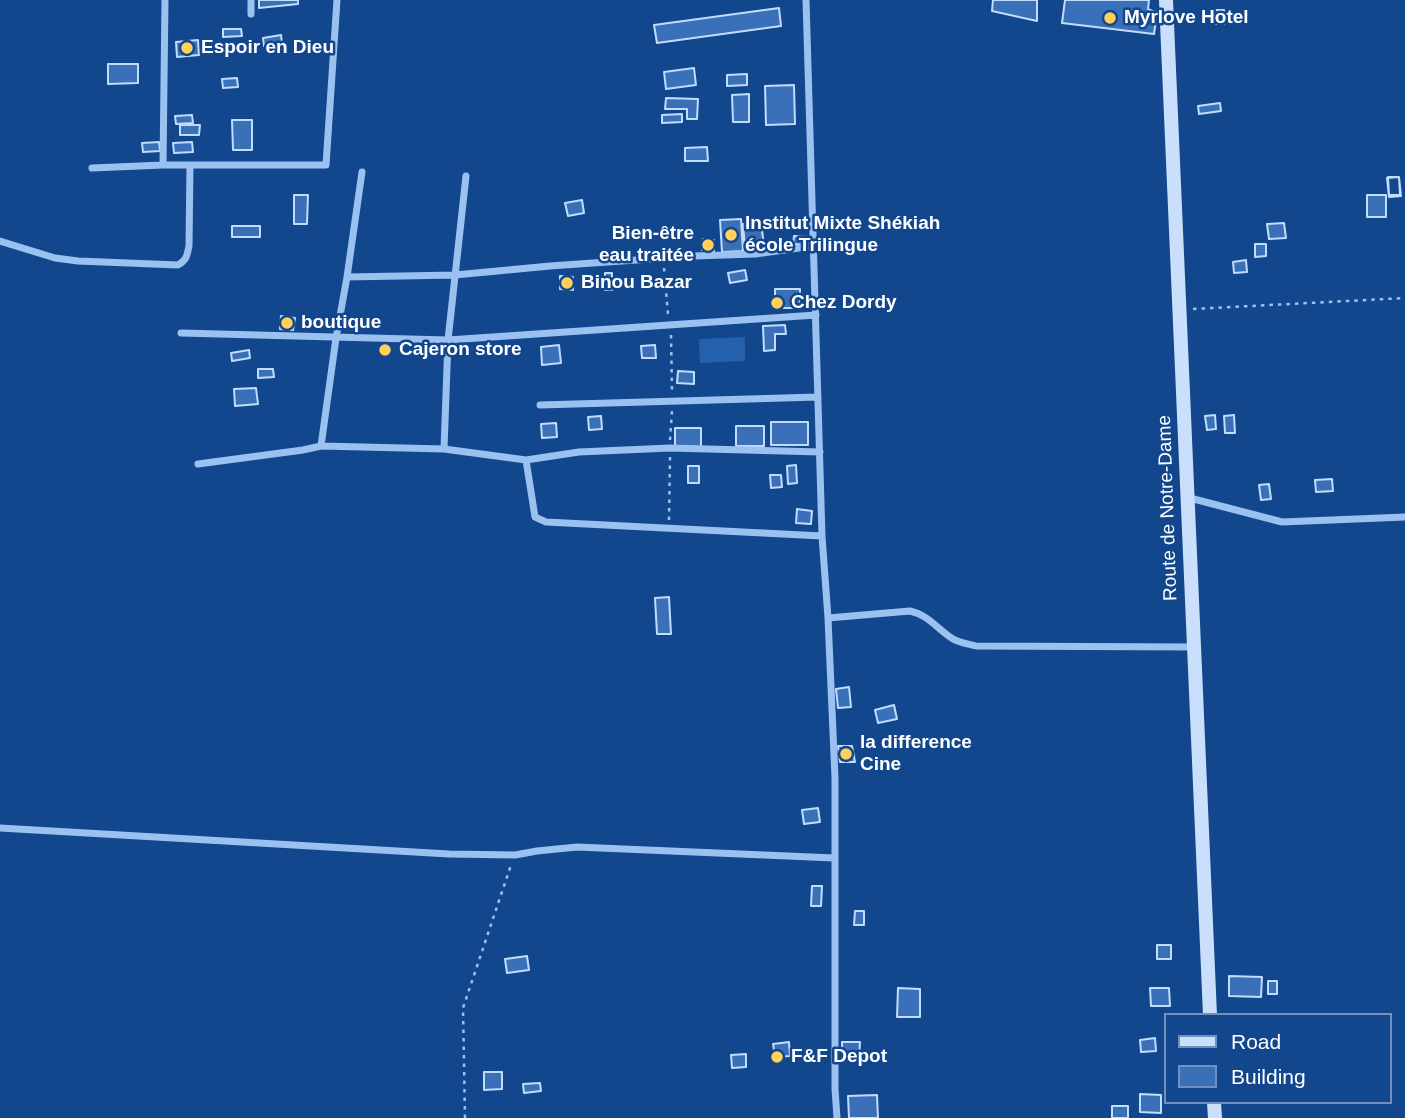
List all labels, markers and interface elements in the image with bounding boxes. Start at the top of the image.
place label: Myrlove Hotel [1124,7,1249,29]
marker: Myrlove Hotel [1102,10,1118,26]
place label: Espoir en Dieu [201,37,334,59]
marker: Espoir en Dieu [179,40,195,56]
place label: Institut Mixte Shékiah école Trilingue [745,213,940,257]
place label: Bien-être eau traitée [599,223,694,267]
marker: Institut Mixte Shékiah école Trilingue [723,227,739,243]
marker: Bien-être eau traitée [700,237,716,253]
place label: Binou Bazar [581,272,692,294]
marker: Binou Bazar [559,275,575,291]
place label: Chez Dordy [791,292,897,314]
marker: Chez Dordy [769,295,785,311]
place label: boutique [301,312,381,334]
marker: boutique [279,315,295,331]
place label: Cajeron store [399,339,521,361]
marker: Cajeron store [377,342,393,358]
street label: Route de Notre-Dame [1153,415,1183,601]
place label: la difference Cine [860,732,972,776]
marker: la difference Cine [838,746,854,762]
legend [1164,1013,1391,1104]
text: Road [1231,1030,1281,1053]
place label: F&F Depot [791,1046,887,1068]
marker: F&F Depot [769,1049,785,1065]
text: Building [1231,1065,1306,1088]

